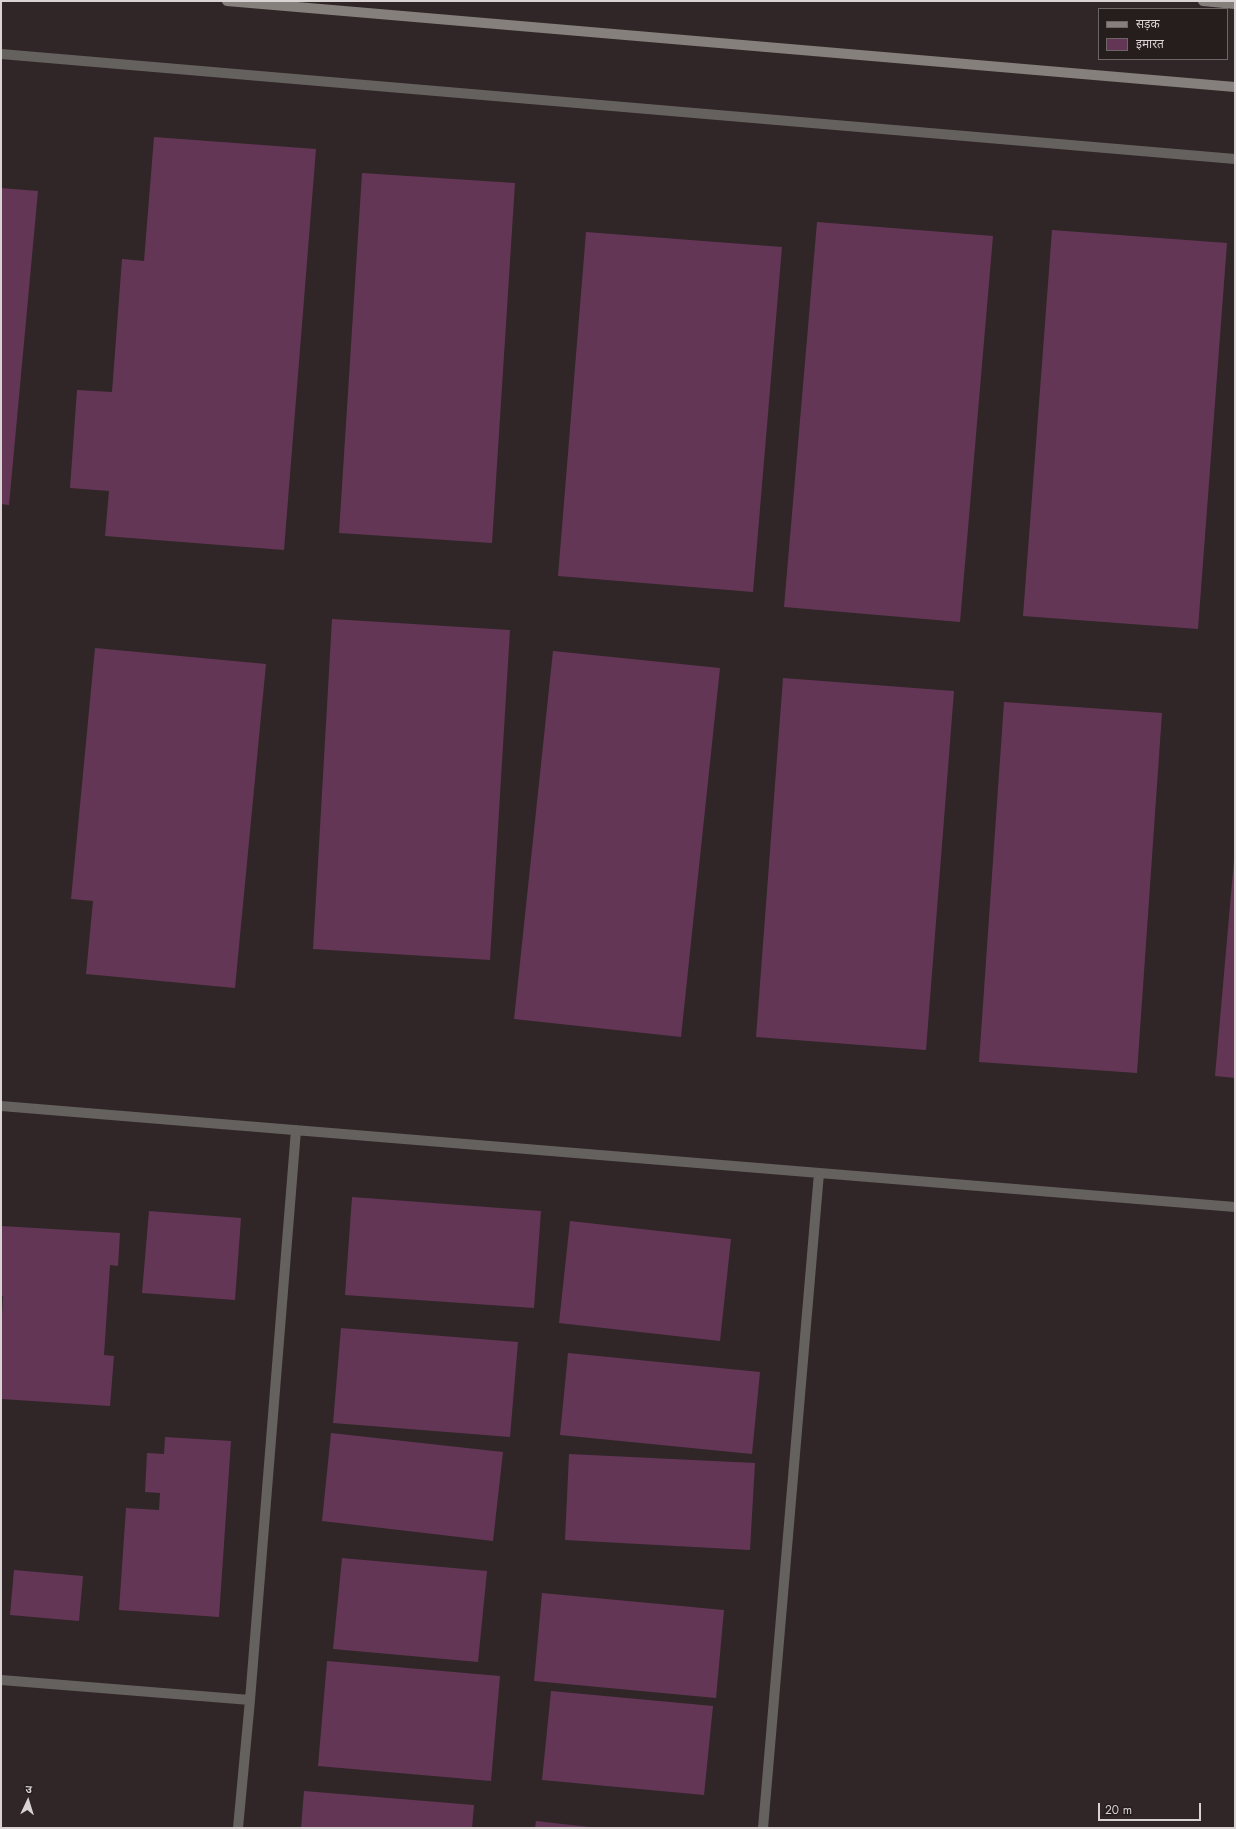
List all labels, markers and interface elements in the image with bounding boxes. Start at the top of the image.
legend [1098,8,1228,60]
text: सड़क [1136,15,1160,33]
text: इमारत [1136,35,1164,53]
north arrow [8,1781,48,1821]
text: उ [25,1781,33,1797]
scale bar [1100,1795,1203,1821]
text: 20 m [1105,1801,1132,1819]

